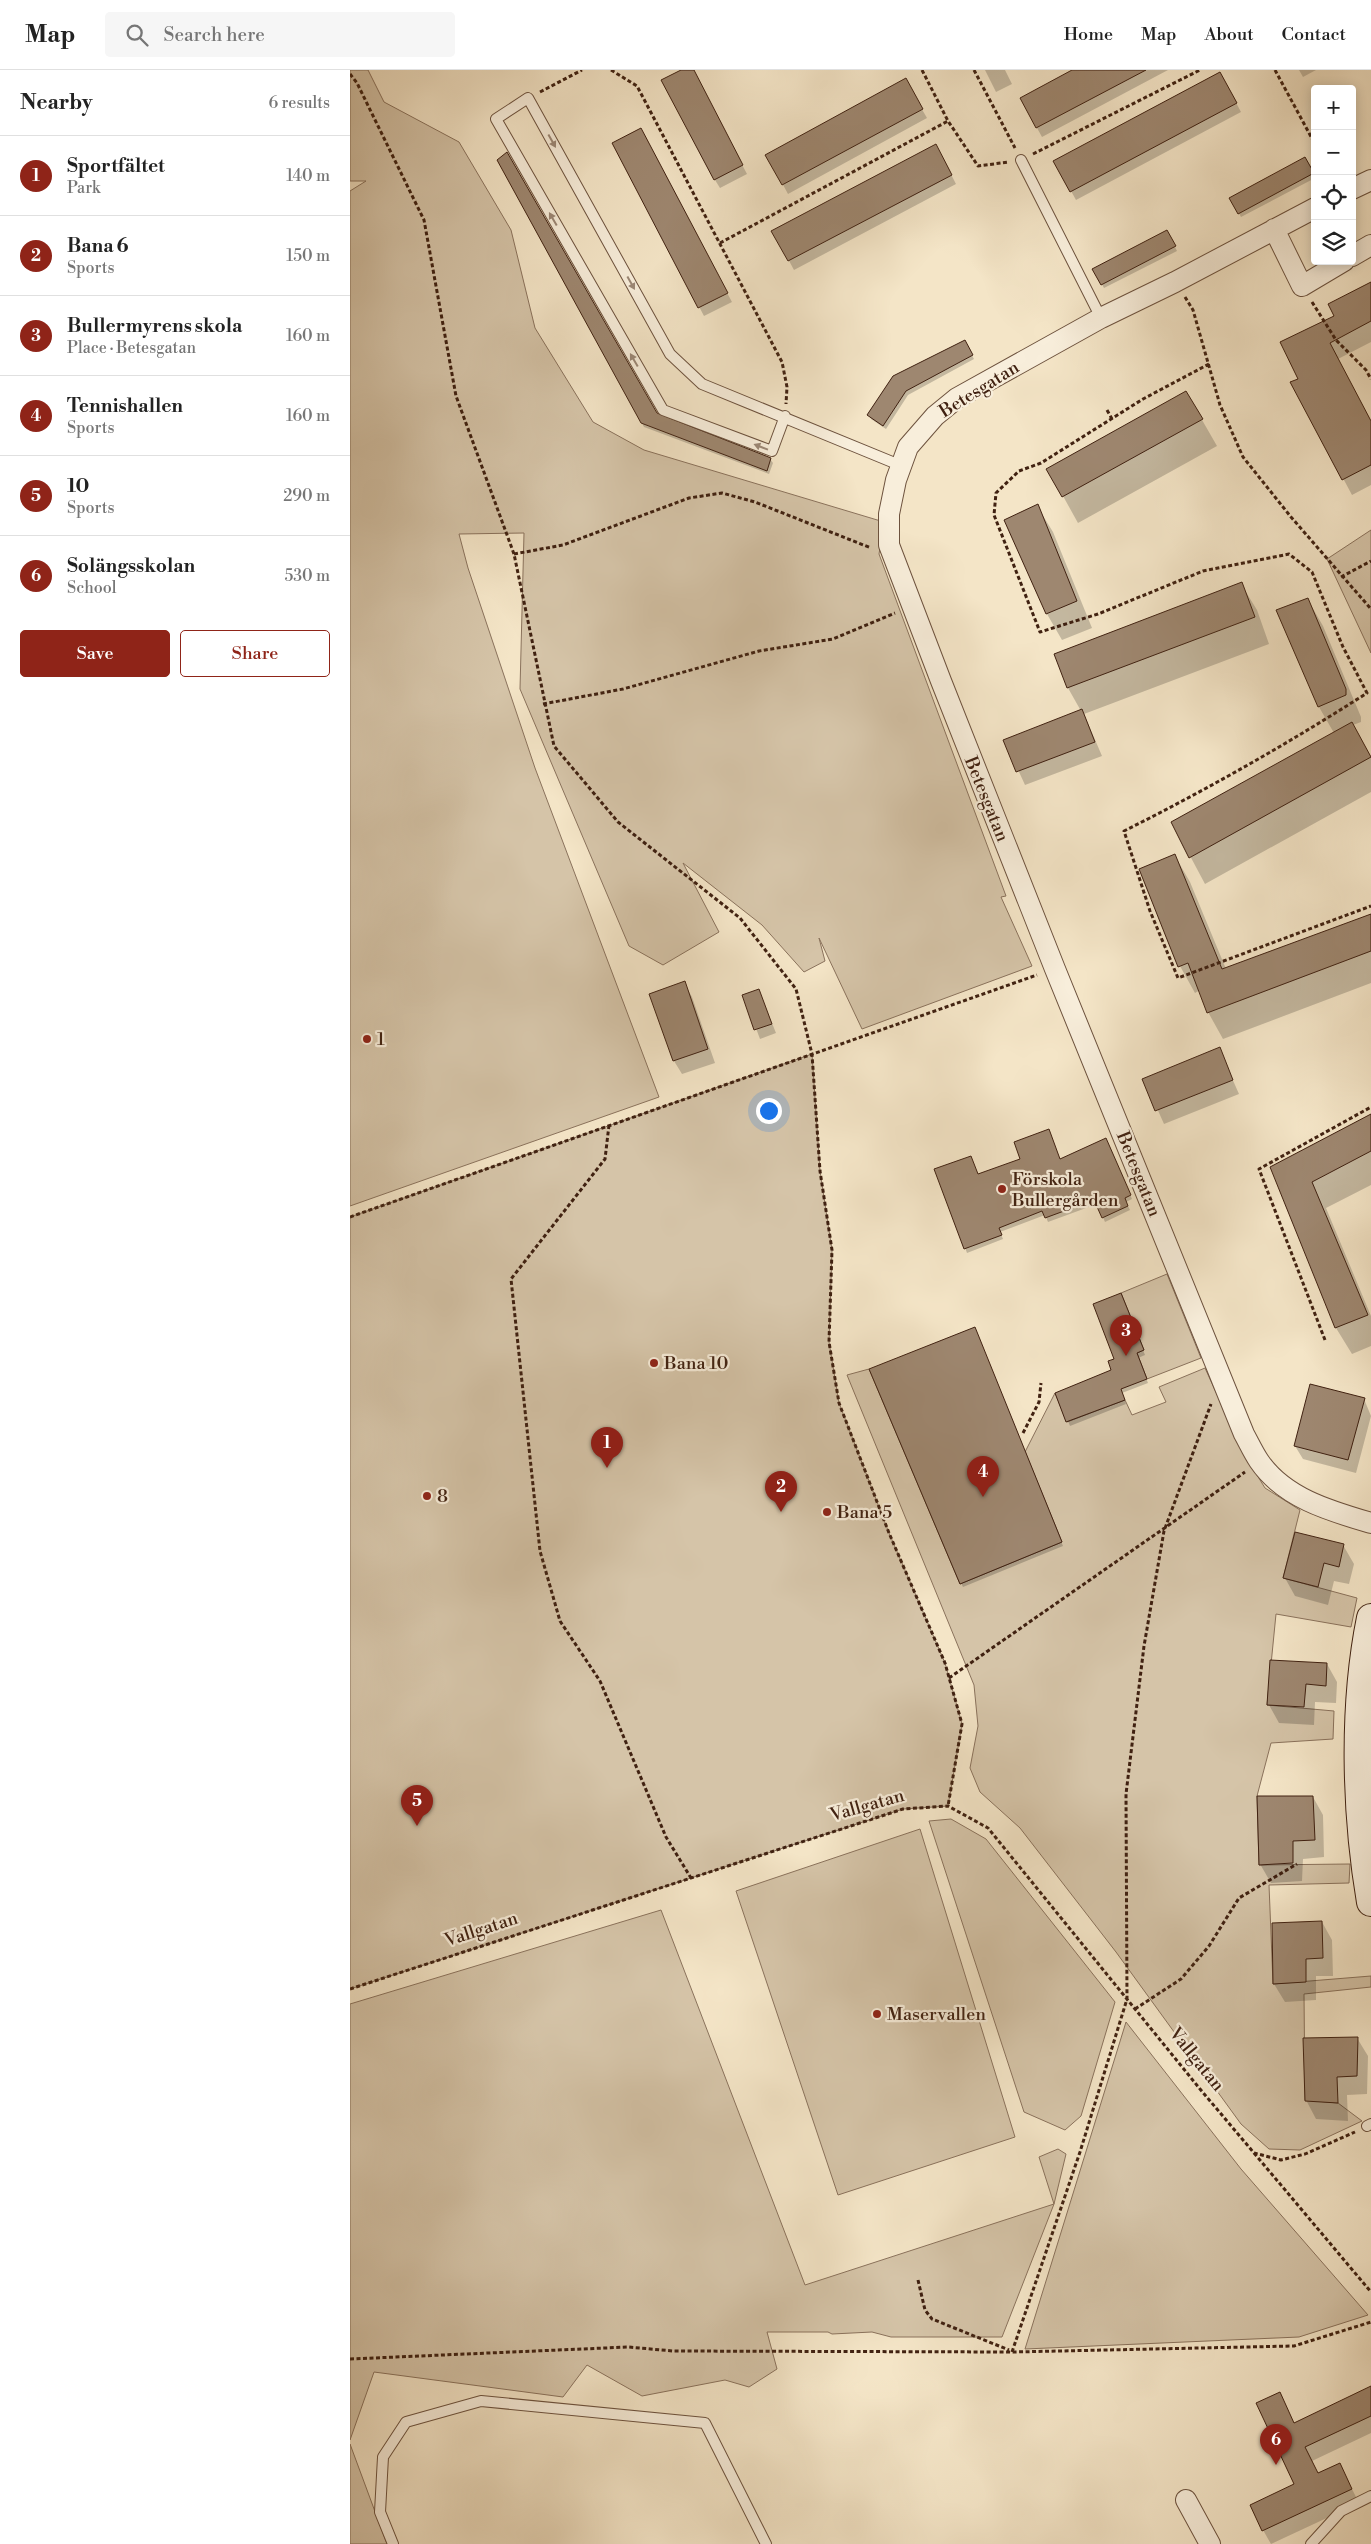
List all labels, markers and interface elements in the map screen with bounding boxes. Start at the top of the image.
search box [105,12,455,57]
text: Map [25,20,75,50]
icon: search [123,21,151,49]
text: Search here [163,23,265,47]
text: Home [1064,23,1113,46]
text: Map [1141,23,1177,46]
text: About [1205,23,1254,46]
text: Contact [1282,23,1346,46]
map controls [1311,85,1356,265]
button: + [1311,85,1356,130]
text: Nearby [20,90,93,116]
text: 6 results [269,93,330,113]
button: − [1311,130,1356,175]
one-way arrow [548,133,556,148]
text: Sportfältet [67,154,165,178]
text: 1 [32,166,40,186]
text: 140 m [286,166,330,186]
button: locate [1311,175,1356,220]
text: Park [67,178,100,198]
one-way arrow [549,212,558,225]
button: layers [1311,220,1356,265]
text: Bana 6 [67,234,129,258]
text: 2 [31,246,41,266]
text: 150 m [286,246,330,266]
text: Sports [67,258,114,278]
one-way arrow [626,276,635,290]
text: Bullermyrens skola [67,314,242,338]
text: 3 [31,326,41,346]
text: 160 m [286,326,330,346]
text: Place · Betesgatan [67,338,196,358]
one-way arrow [630,353,639,366]
street label: Betesgatan [934,356,1024,424]
text: Tennishallen [67,394,183,418]
text: 4 [31,406,41,426]
text: 160 m [286,406,330,426]
text: Sports [67,418,114,438]
one-way arrow [754,442,768,450]
text: 10 [67,474,89,498]
text: 5 [31,486,41,506]
text: 290 m [283,486,330,506]
text: Sports [67,498,114,518]
text: Solängsskolan [67,554,195,578]
text: 6 [31,566,41,586]
text: 530 m [284,566,330,586]
text: School [67,578,116,598]
button: Save [20,630,170,677]
button: Share [180,630,330,677]
street label: Betesgatan [959,752,1014,845]
place label: 1 [377,1028,385,1051]
marker: 1 [361,1033,373,1045]
your location [756,1098,782,1124]
street label: Betesgatan [1111,1127,1166,1220]
place label: Förskola Bullergården [1011,1168,1119,1212]
marker: Förskola Bullergården [996,1183,1008,1195]
pin: 3 [1110,1315,1142,1356]
place label: Bana 10 [663,1352,728,1375]
marker: Bana 10 [648,1357,660,1369]
pin: 1 [591,1427,623,1468]
pin: 4 [967,1456,999,1497]
pin: 2 [765,1471,797,1512]
place label: 8 [437,1485,448,1508]
marker: 8 [421,1490,433,1502]
place label: Bana 5 [836,1501,892,1524]
marker: Bana 5 [821,1506,833,1518]
street label: Vallgatan [826,1784,907,1827]
pin: 5 [401,1785,433,1826]
street label: Vallgatan [440,1907,521,1952]
place label: Maservallen [887,2003,986,2026]
marker: Maservallen [871,2008,883,2020]
street label: Vallgatan [1163,2022,1230,2096]
pin: 6 [1260,2424,1292,2465]

